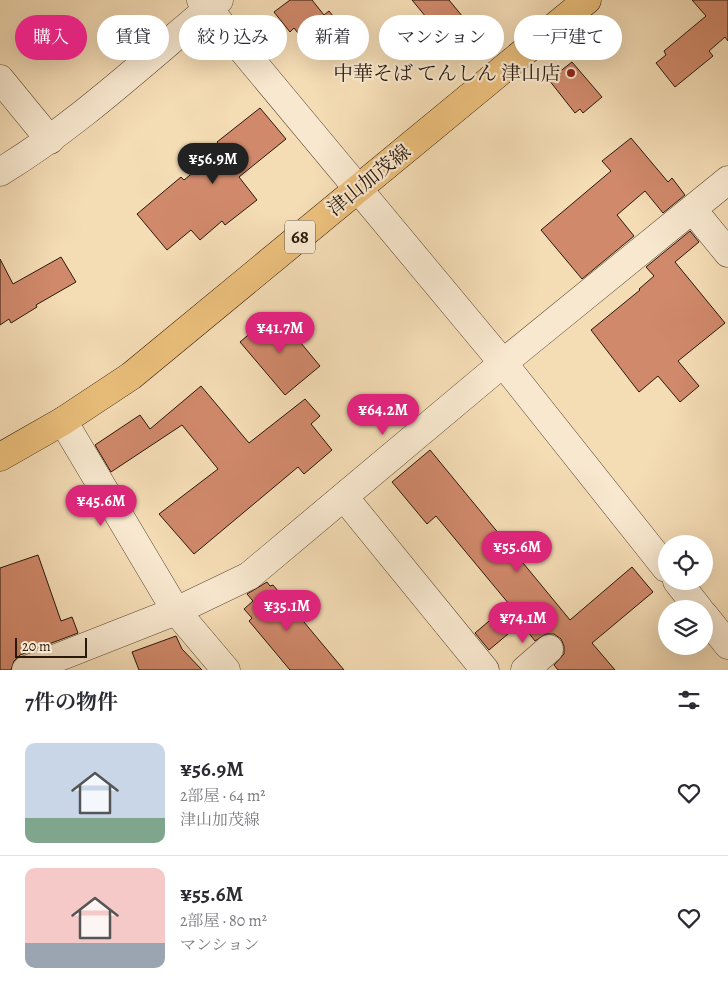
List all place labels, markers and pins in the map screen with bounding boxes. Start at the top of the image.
place label: 中華そば てんしん 津山店 [333,60,561,87]
marker: 中華そば てんしん 津山店 [565,67,577,79]
pin: ¥56.9M [172,142,254,185]
pin: ¥41.7M [239,312,321,354]
pin: ¥64.2M [342,394,424,436]
pin: ¥45.6M [60,484,142,527]
pin: ¥55.6M [476,530,558,573]
pin: ¥35.1M [246,590,328,632]
pin: ¥74.1M [482,602,564,644]

